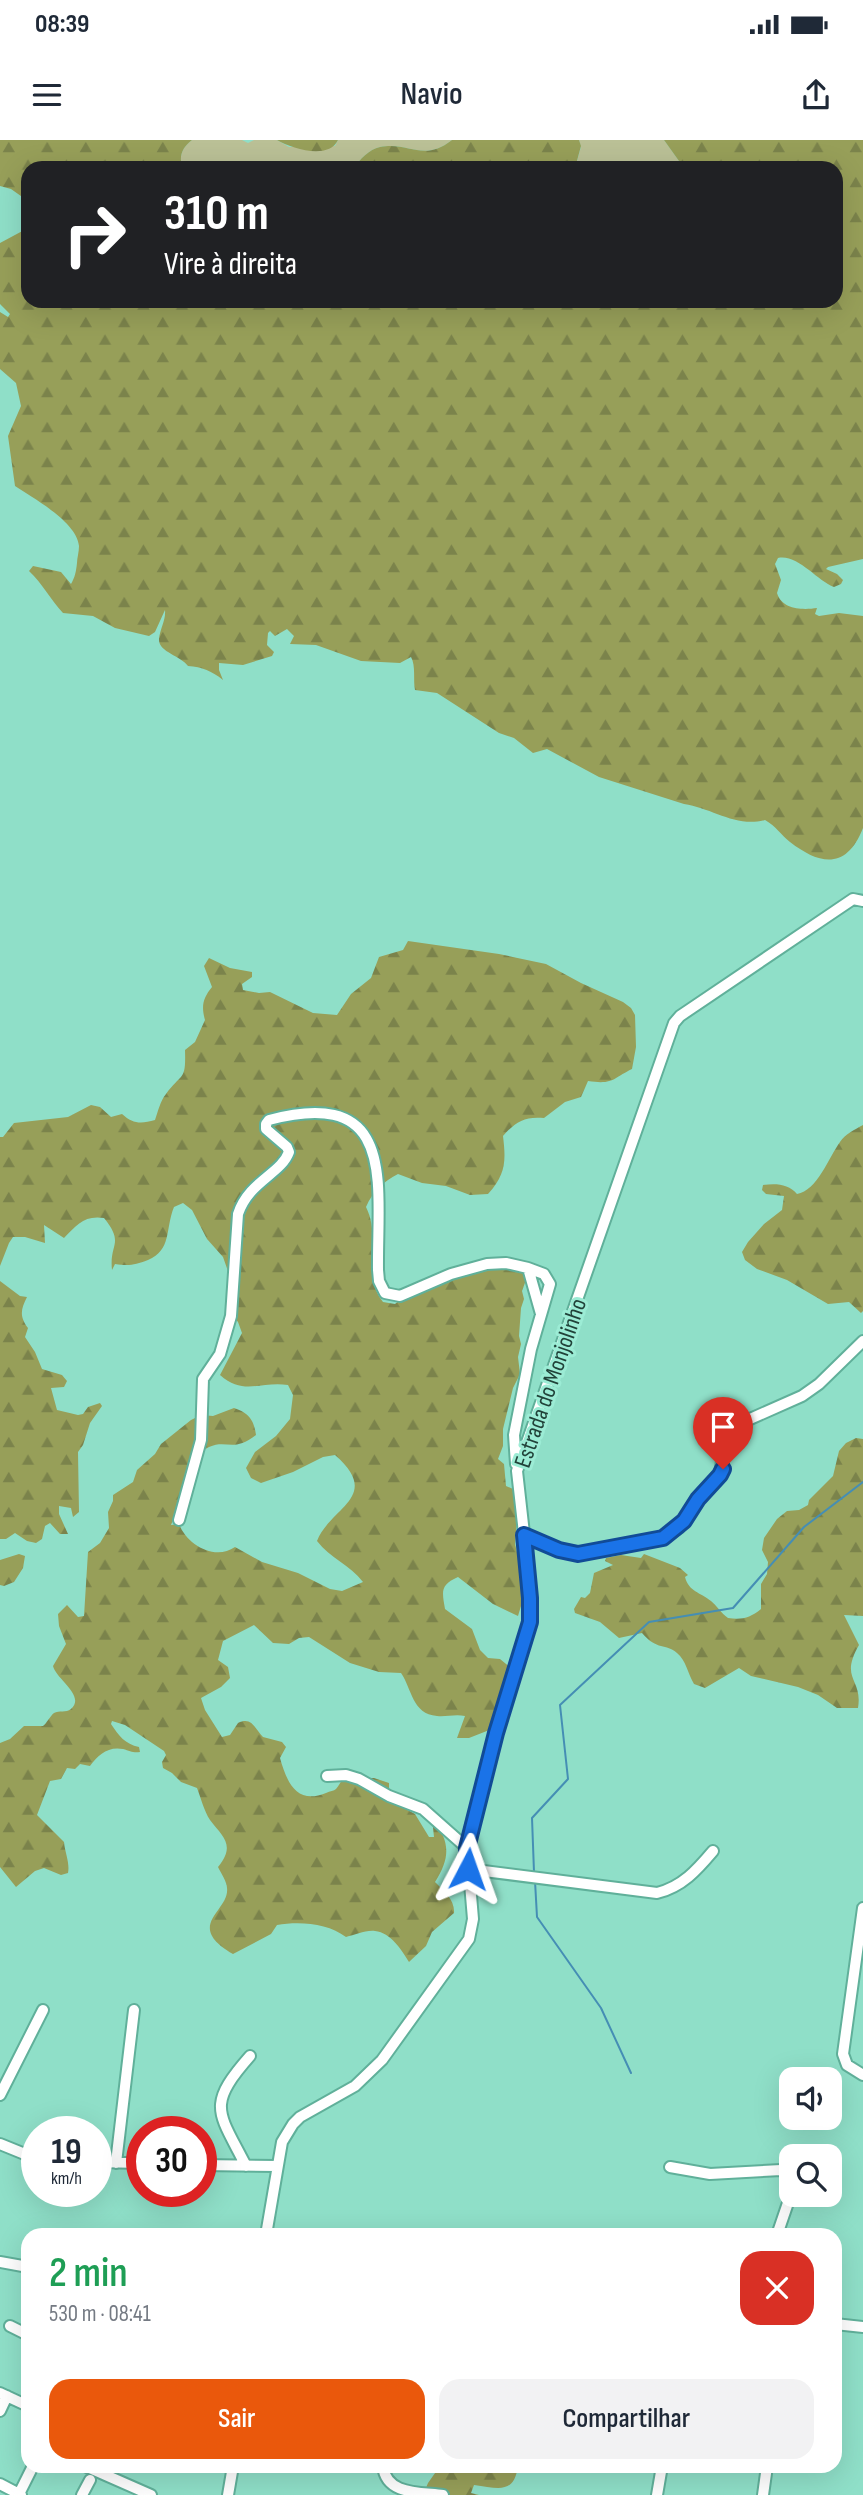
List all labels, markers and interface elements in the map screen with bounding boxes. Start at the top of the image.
text: 08:39 [35,9,89,40]
text: Navio [400,75,463,114]
icon: menu [28,76,66,114]
icon: share [797,76,835,114]
text: 310 m [164,185,269,244]
icon: right [49,189,140,280]
text: Vire à direita [164,245,297,284]
street label: Estrada do Monjolinho [508,1295,593,1472]
pin [693,1397,753,1469]
icon: arrive [704,1408,742,1446]
position arrow [431,1832,505,1906]
map controls [779,2067,842,2207]
button: sound [779,2067,842,2130]
speed limit sign: 30 [126,2116,217,2207]
text: 19 [51,2131,82,2174]
button: search [779,2144,842,2207]
text: km/h [51,2168,82,2189]
text: 2 min [49,2248,128,2299]
button: close [740,2251,814,2325]
text: 530 m · 08:41 [49,2300,151,2328]
button: Sair [49,2379,425,2459]
button: Compartilhar [439,2379,814,2459]

